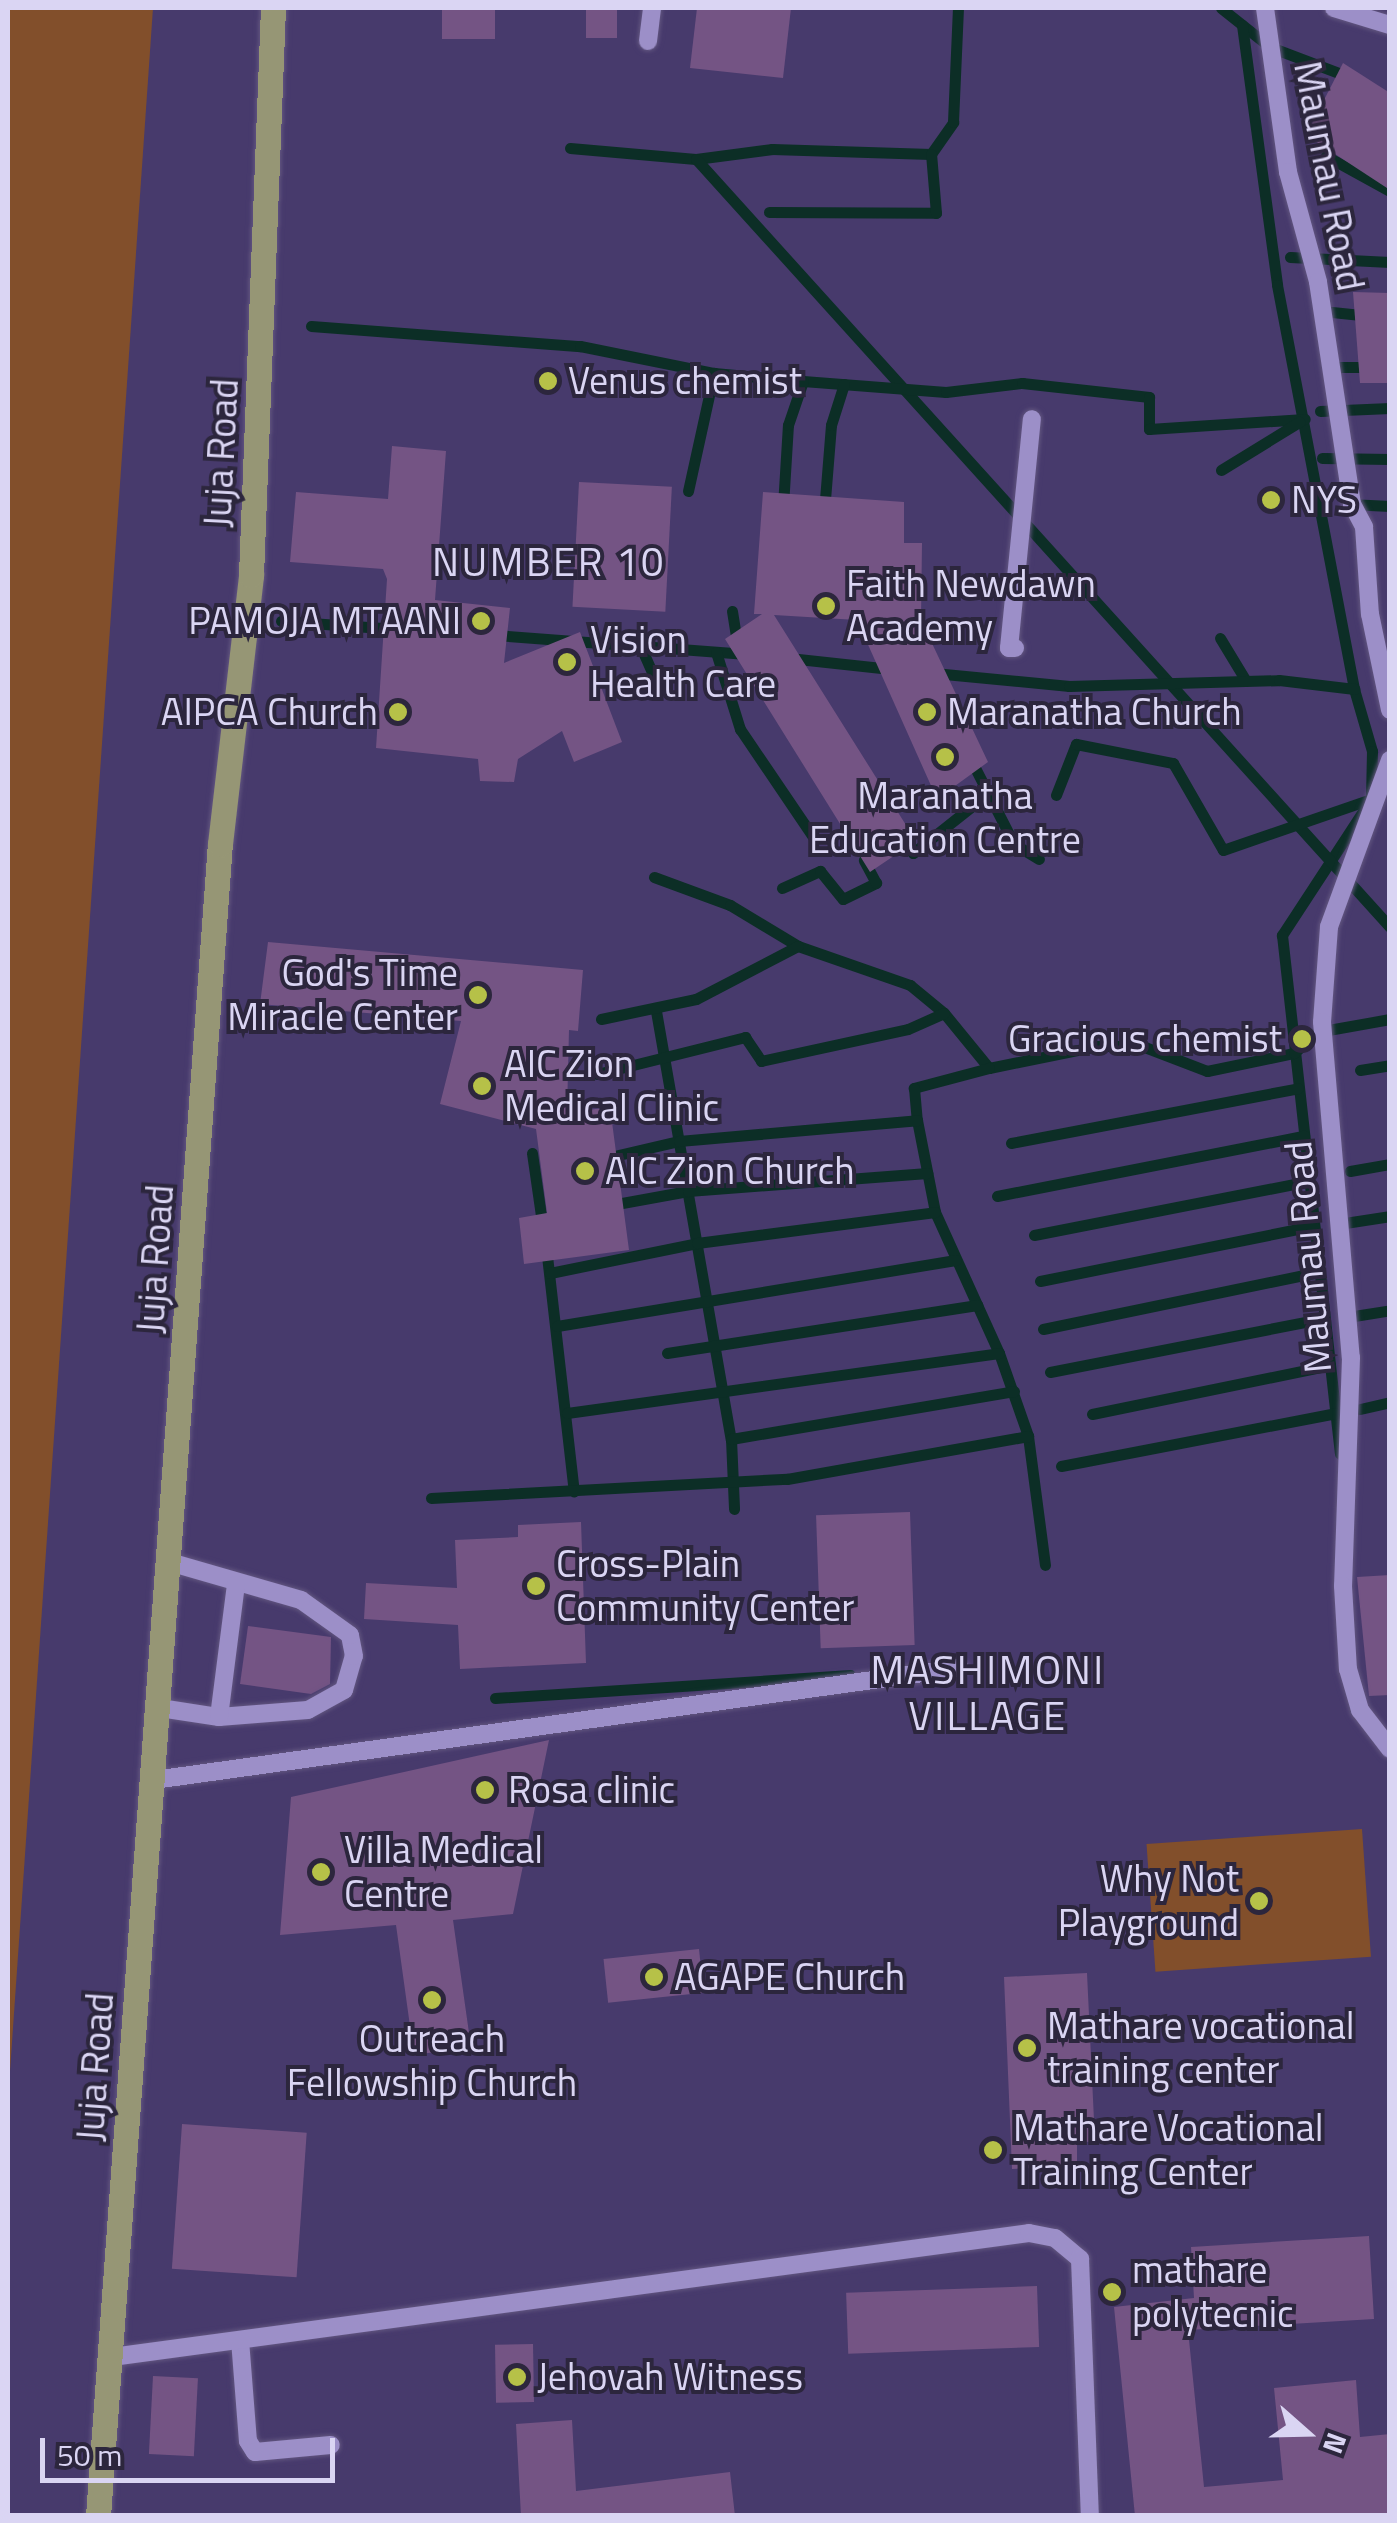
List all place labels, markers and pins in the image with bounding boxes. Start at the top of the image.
place label: Venus chemist [568,358,802,404]
marker: Venus chemist [537,370,559,392]
place label: NYS [1291,477,1357,523]
marker: NYS [1260,489,1282,511]
place label: Faith Newdawn Academy [846,561,1096,650]
marker: Faith Newdawn Academy [815,595,837,617]
place label: PAMOJA MTAANI [188,598,461,644]
marker: PAMOJA MTAANI [470,610,492,632]
place label: Vision Health Care [590,617,776,706]
marker: Vision Health Care [554,649,580,675]
place label: AIPCA Church [161,689,378,735]
place label: Maranatha Church [947,689,1242,735]
marker: AIPCA Church [387,701,409,723]
marker: Maranatha Church [916,701,938,723]
marker: Maranatha Education Centre [934,746,956,768]
place label: Maranatha Education Centre [809,773,1081,862]
place label: God's Time Miracle Center [227,950,458,1040]
marker: God's Time Miracle Center [467,984,489,1006]
place label: Gracious chemist [1008,1016,1282,1062]
marker: Gracious chemist [1291,1028,1313,1050]
place label: AIC Zion Medical Clinic [504,1041,719,1130]
marker: AIC Zion Medical Clinic [469,1073,495,1099]
place label: AIC Zion Church [605,1148,855,1194]
marker: AIC Zion Church [574,1160,596,1182]
place label: Cross-Plain Community Center [556,1541,854,1630]
marker: Cross-Plain Community Center [525,1575,547,1597]
place label: Rosa clinic [508,1767,675,1813]
marker: Rosa clinic [472,1777,498,1803]
place label: Villa Medical Centre [344,1827,543,1916]
place label: Why Not Playground [1058,1856,1239,1946]
marker: Villa Medical Centre [308,1859,334,1885]
marker: Why Not Playground [1248,1890,1270,1912]
place label: AGAPE Church [674,1954,905,2000]
marker: AGAPE Church [643,1966,665,1988]
marker: Outreach Fellowship Church [421,1989,443,2011]
place label: Mathare vocational training center [1047,2003,1355,2092]
place label: Outreach Fellowship Church [287,2016,577,2106]
marker: Mathare vocational training center [1016,2037,1038,2059]
place label: Mathare Vocational Training Center [1013,2105,1324,2194]
marker: Mathare Vocational Training Center [982,2139,1004,2161]
place label: mathare polytecnic [1132,2247,1294,2336]
marker: mathare polytecnic [1101,2281,1123,2303]
place label: Jehovah Witness [537,2354,803,2400]
marker: Jehovah Witness [506,2366,528,2388]

